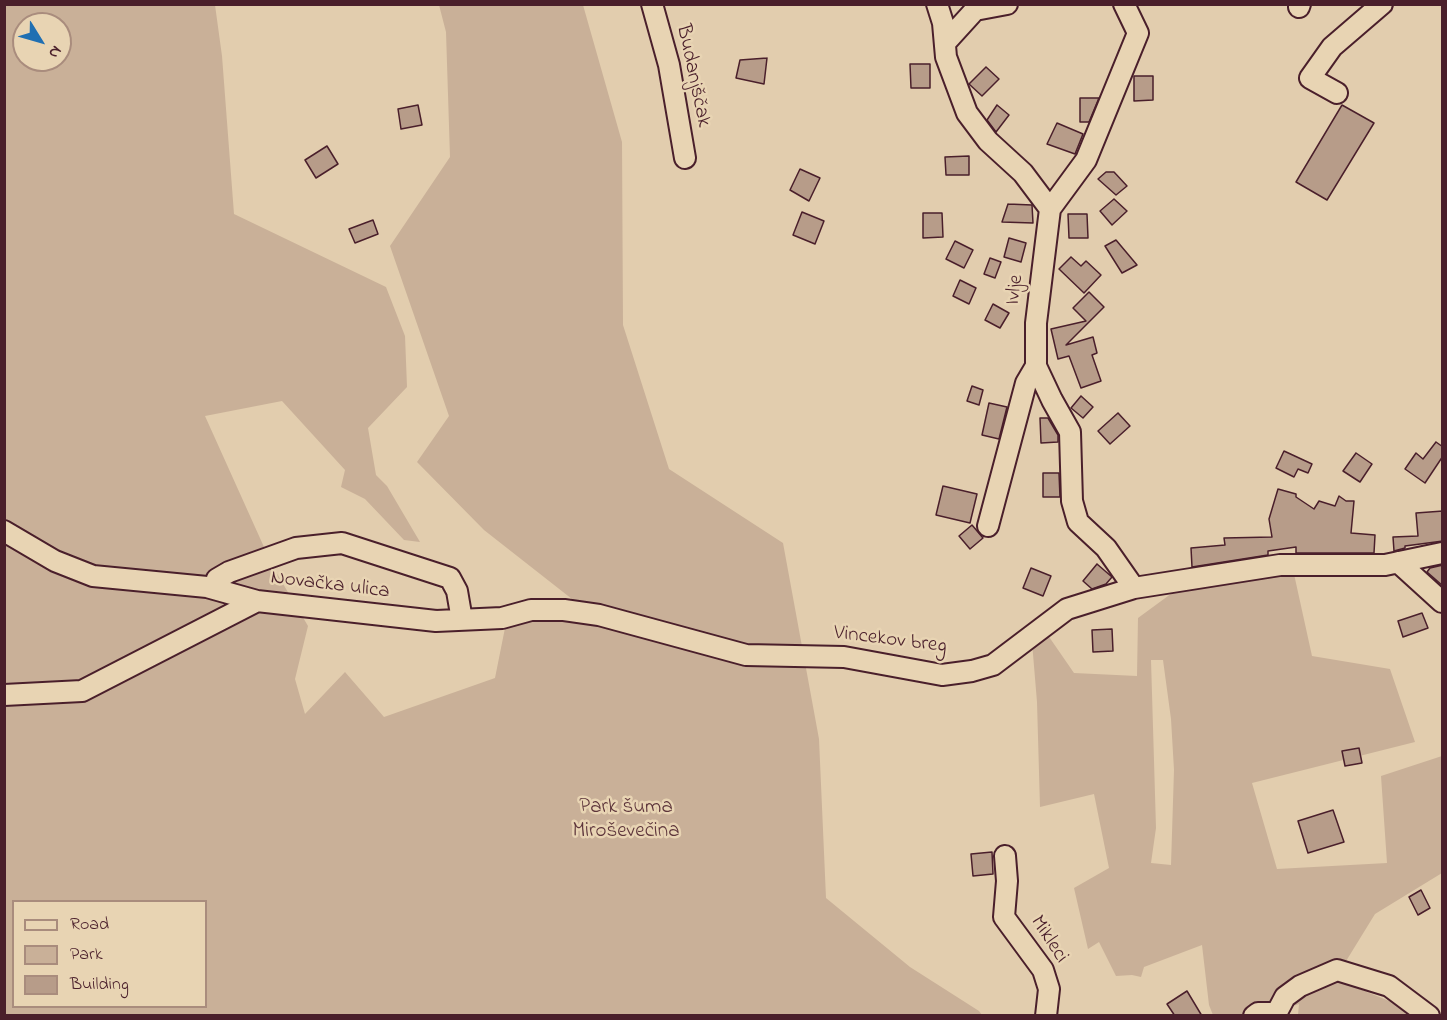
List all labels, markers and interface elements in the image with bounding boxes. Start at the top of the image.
north arrow [12,12,72,72]
street label: Budanjščak [669,22,715,130]
text: N [42,40,68,63]
street label: Ivlje [1002,273,1030,307]
street label: Novačka ulica [269,566,391,606]
street label: Vincekov breg [832,622,948,660]
park label: Park šuma Miroševečina [573,796,679,846]
legend [12,900,207,1008]
street label: Mikleci [1023,911,1073,969]
text: Road [70,912,109,938]
text: Park [70,942,103,968]
text: Building [70,972,129,998]

